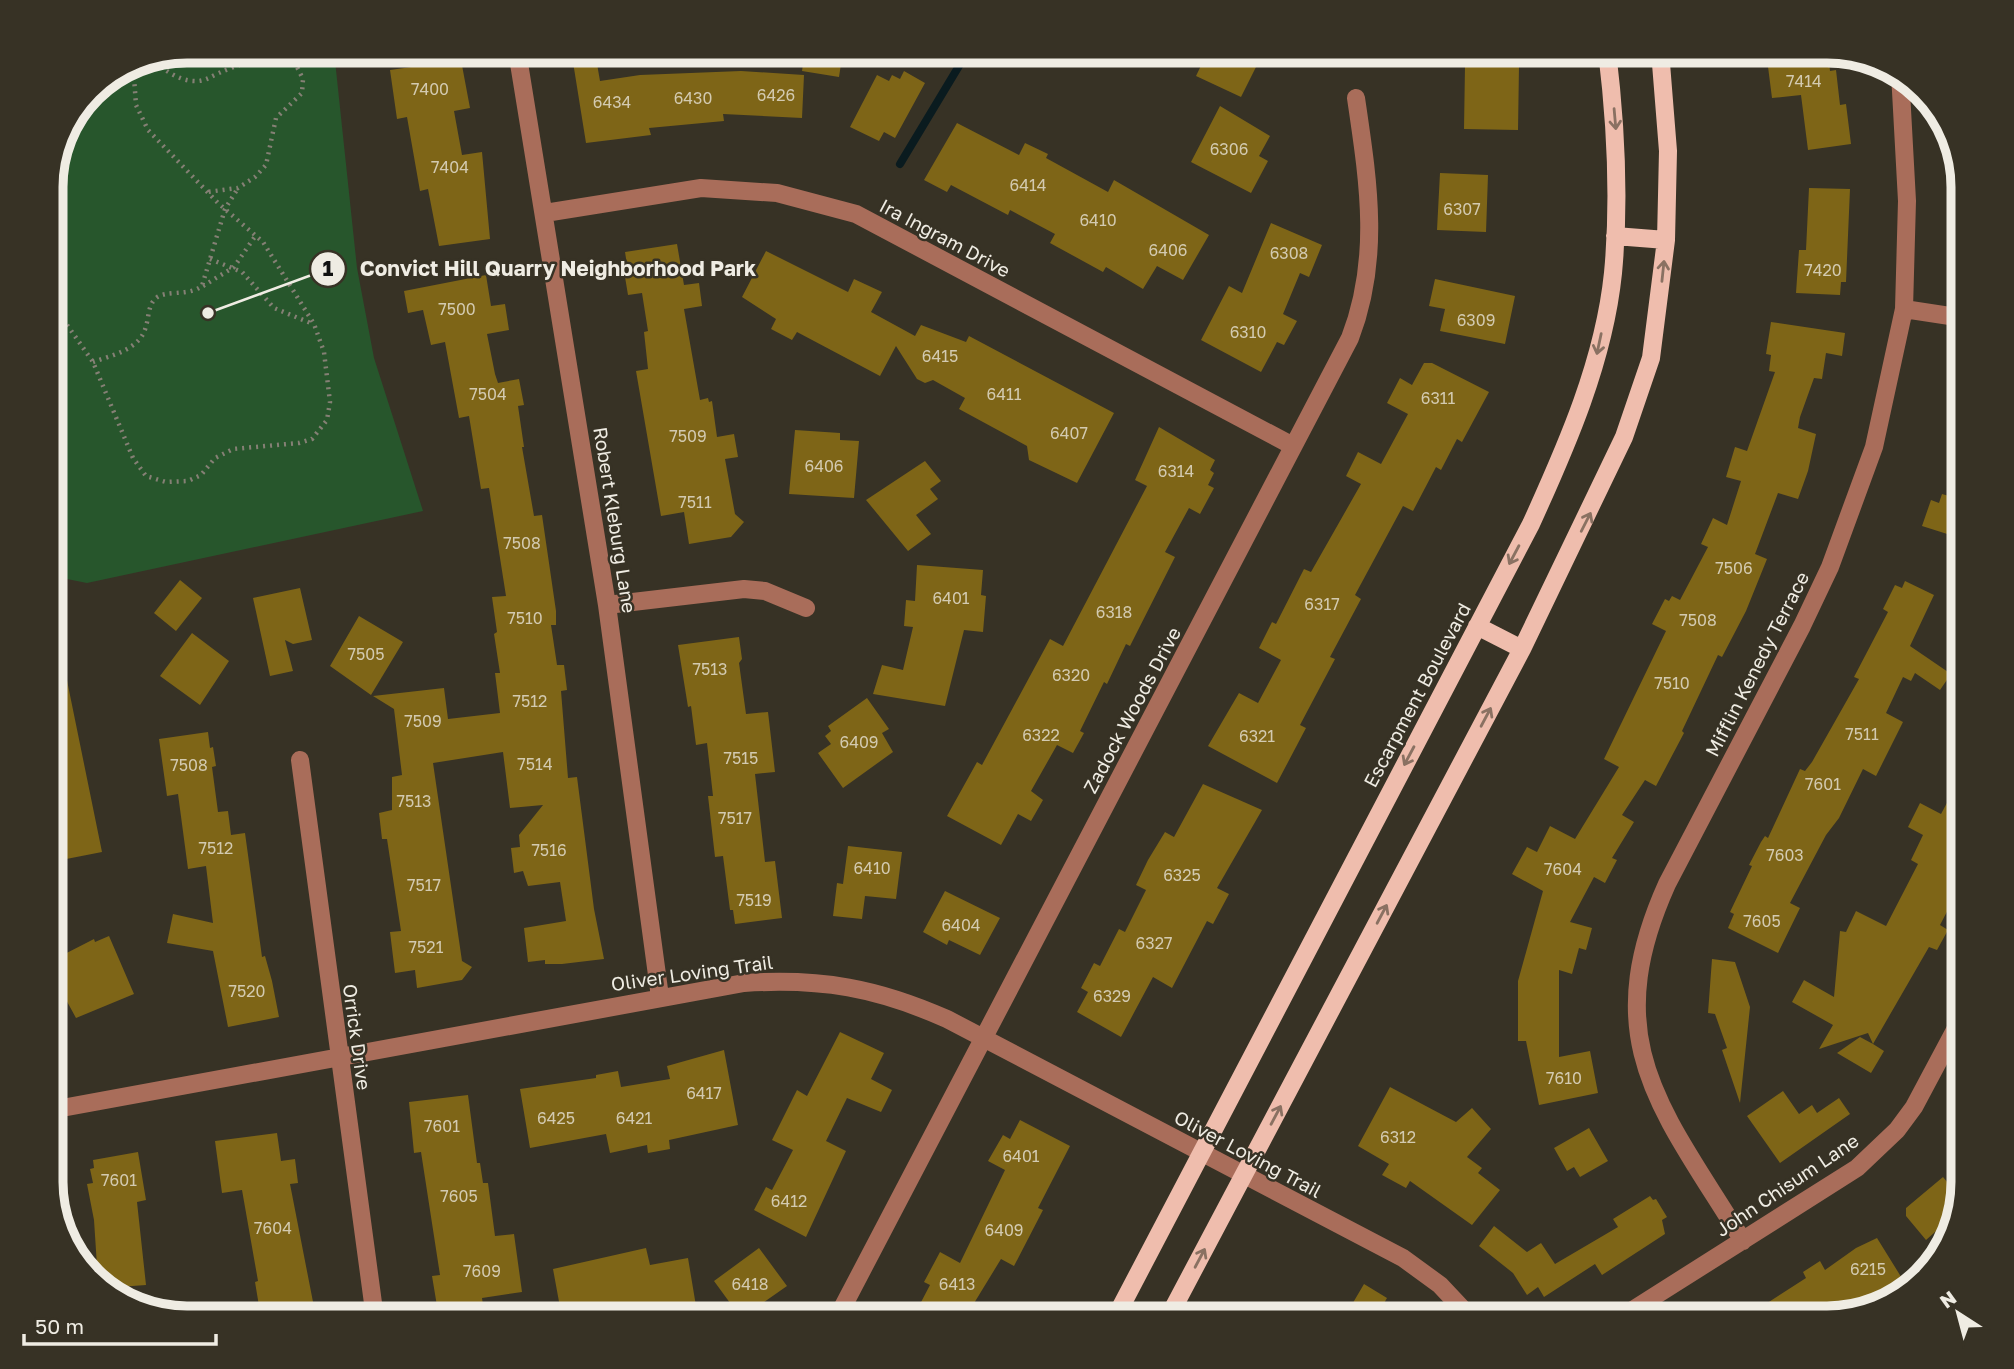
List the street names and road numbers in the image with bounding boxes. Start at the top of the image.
street label: Ira Ingram Drive [876,193,1014,282]
street label: Robert Kleburg Lane [589,425,642,615]
street label: Mifflin Kenedy Terrace [1700,567,1813,760]
street label: Escarpment Boulevard [1358,599,1475,791]
street label: Zadock Woods Drive [1078,623,1185,797]
street label: Oliver Loving Trail [609,950,774,995]
street label: Orrick Drive [339,982,376,1091]
street label: Oliver Loving Trail [1171,1105,1326,1202]
street label: John Chisum Lane [1711,1128,1863,1241]

